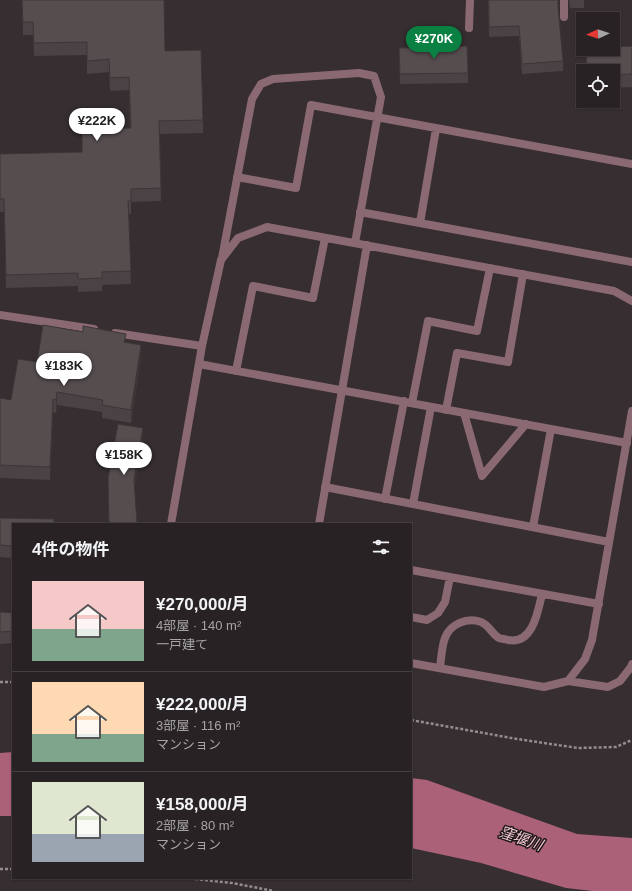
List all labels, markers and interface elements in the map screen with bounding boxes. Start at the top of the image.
north arrow [576,12,620,56]
map controls [576,12,620,108]
pin: ¥270K [406,26,462,60]
text: ¥270K [415,31,453,46]
button: locate [576,64,620,108]
pin: ¥222K [69,108,125,142]
text: ¥222K [78,113,116,128]
pin: ¥183K [36,353,92,387]
text: ¥183K [45,358,83,373]
pin: ¥158K [96,442,152,476]
text: ¥158K [105,447,143,462]
icon: filters [370,536,392,558]
text: 4件の物件 [32,540,109,559]
text: ¥270,000/月 [156,595,249,614]
icon: home [64,597,112,645]
text: 4部屋 · 140 m² [156,618,241,633]
text: 一戸建て [156,637,208,652]
text: ¥222,000/月 [156,695,249,714]
icon: home [64,698,112,746]
text: 3部屋 · 116 m² [156,718,240,733]
text: マンション [156,737,221,752]
text: ¥158,000/月 [156,795,249,814]
icon: home [64,798,112,846]
text: 2部屋 · 80 m² [156,818,234,833]
water label: 窪堰川 [497,823,547,854]
text: マンション [156,837,221,852]

